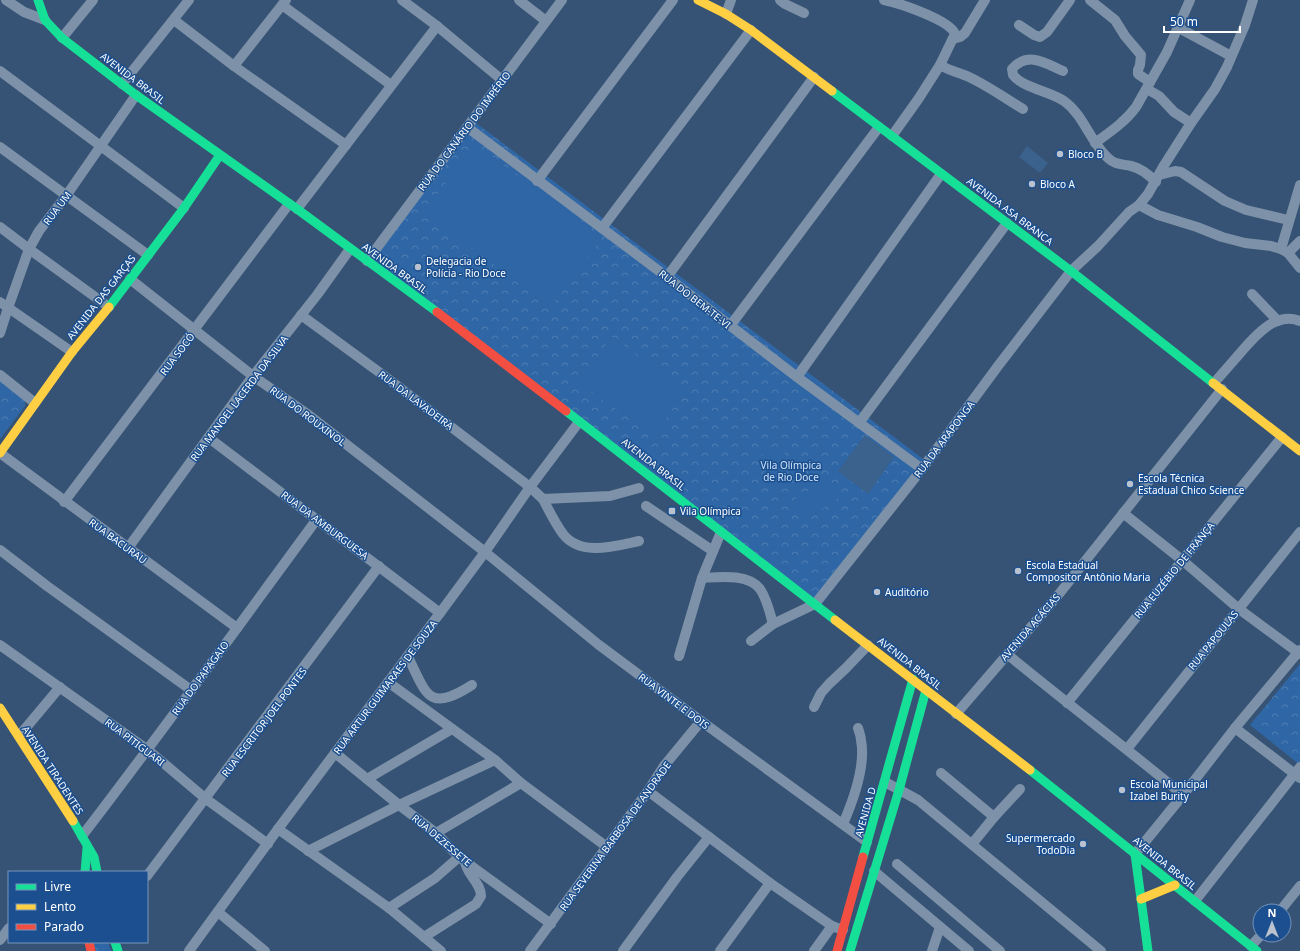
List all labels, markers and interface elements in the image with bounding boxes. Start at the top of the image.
scale bar [1164,8,1240,34]
text: 50 m [1170,13,1198,30]
street label: AVENIDA BRASIL [98,49,168,107]
street label: RUA DO CANÁRIO DO IMPÉRIO [414,68,514,194]
place label: Bloco B [1068,147,1103,161]
marker: Bloco B [1055,149,1065,159]
street label: AVENIDA ASA BRANCA [964,174,1057,249]
place label: Bloco A [1040,177,1076,191]
marker: Bloco A [1027,179,1037,189]
street label: RUA UM [40,188,74,228]
street label: AVENIDA BRASIL [359,239,431,297]
street label: AVENIDA DAS GARÇAS [63,251,139,342]
place label: Delegacia de Polícia - Rio Doce [426,254,506,280]
marker: Delegacia de Polícia - Rio Doce [413,262,423,272]
street label: RUA DO BEM-TE-VI [656,266,734,332]
street label: RUA SOCÓ [156,330,198,378]
street label: RUA MANOEL LACERDA DA SILVA [187,332,291,464]
street label: RUA DA LAVADEIRA [376,367,457,433]
street label: RUA DO ROUXINOL [267,383,349,449]
street label: RUA DA ARAPONGA [911,397,978,480]
street label: AVENIDA BRASIL [619,435,689,493]
park label: Vila Olímpica de Rio Doce [761,458,821,484]
place label: Escola Técnica Estadual Chico Science [1138,471,1245,497]
marker: Escola Técnica Estadual Chico Science [1125,479,1135,489]
street label: RUA DA AMBURGUESA [278,488,372,563]
place label: Vila Olímpica [680,504,741,518]
marker: Vila Olímpica [667,506,677,516]
street label: RUA BACURAU [86,515,150,567]
street label: RUA EUZÉBIO DE FRANÇA [1131,518,1218,621]
place label: Escola Estadual Compositor Antônio Maria [1026,558,1150,584]
marker: Escola Estadual Compositor Antônio Maria [1013,566,1023,576]
place label: Auditório [885,585,929,599]
marker: Auditório [872,587,882,597]
street label: AVENIDA ACÁCIAS [997,590,1063,664]
street label: RUA PAPOULAS [1185,607,1242,673]
street label: RUA ARTUR GUIMARAES DE SOUZA [330,617,440,757]
street label: AVENIDA BRASIL [875,634,945,692]
street label: RUA DO PAPAGAIO [168,638,232,718]
street label: RUA ESCRITOR JOEL PONTES [218,664,310,779]
street label: RUA VINTE E DOIS [636,670,713,733]
street label: RUA PITIGUARI [102,715,168,769]
street label: AVENIDA TIRADENTES [19,723,87,818]
street label: RUA SEVERINA BARBOSA DE ANDRADE [556,759,674,913]
place label: Escola Municipal Izabel Burity [1130,777,1208,803]
street label: AVENIDA D [851,785,879,839]
marker: Escola Municipal Izabel Burity [1117,785,1127,795]
street label: RUA DEZESSETE [409,811,475,869]
place label: Supermercado TodoDia [1006,831,1075,857]
street label: AVENIDA BRASIL [1130,833,1200,893]
marker: Supermercado TodoDia [1078,839,1088,849]
legend [8,871,148,943]
text: Livre [44,878,71,895]
text: Lento [44,898,76,915]
north arrow [1252,903,1292,943]
text: N [1268,905,1276,920]
text: Parado [44,918,84,935]

